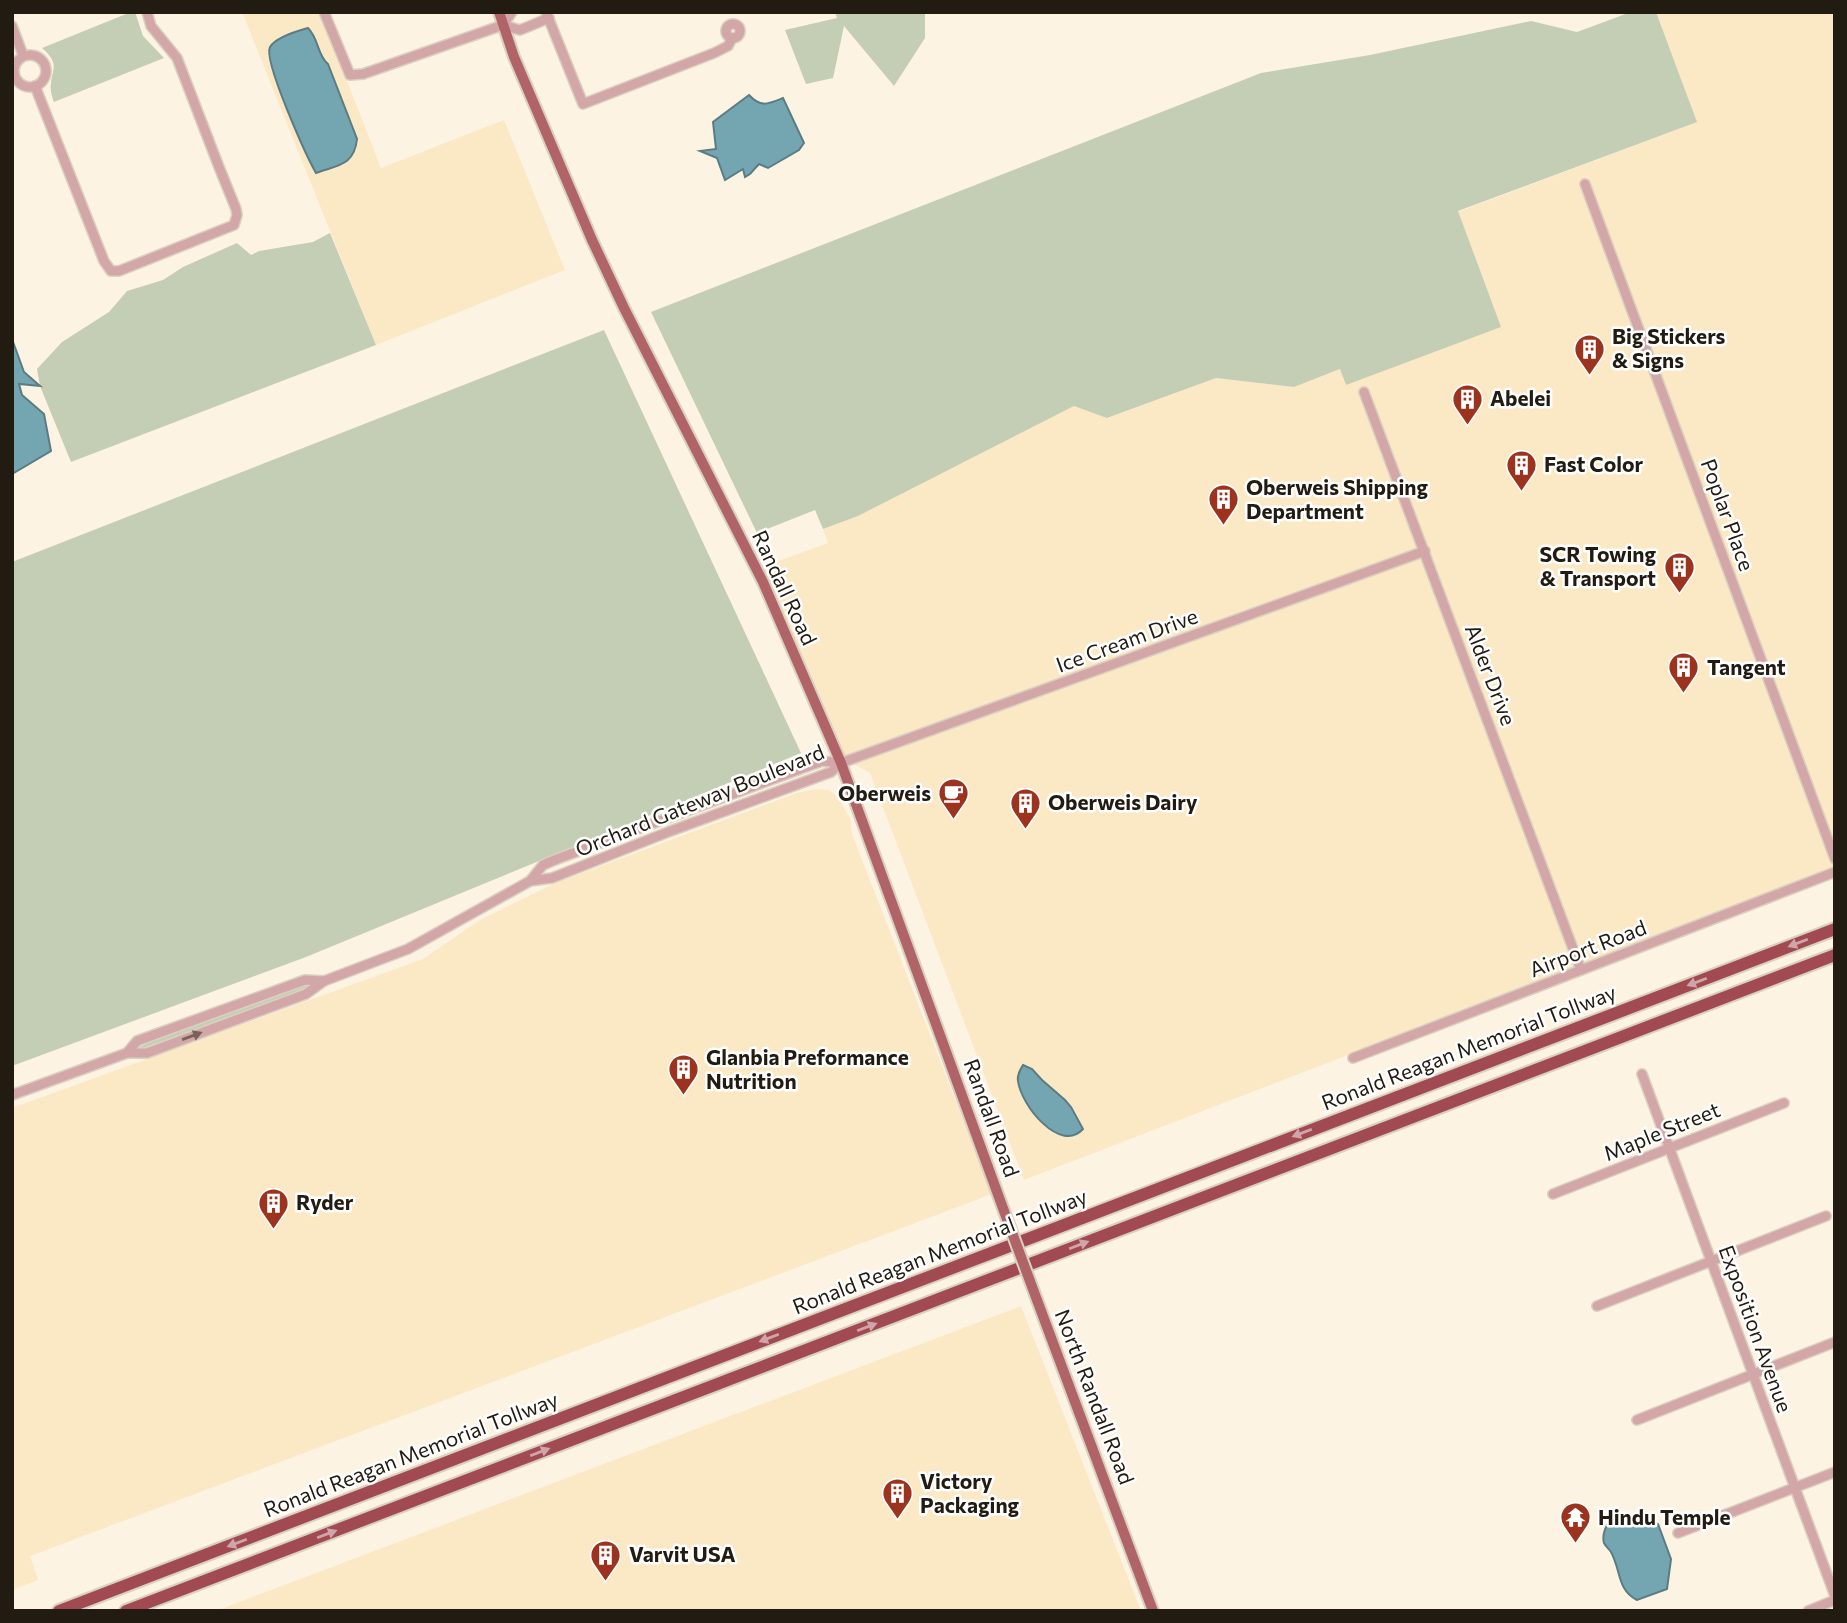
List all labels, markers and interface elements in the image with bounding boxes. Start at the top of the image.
place label: Big Stickers & Signs [1612,323,1726,372]
building icon: Big Stickers & Signs [1572,332,1606,376]
building icon: Abelei [1450,382,1484,426]
place label: Abelei [1490,385,1551,410]
building icon: Fast Color [1504,448,1538,492]
place label: Fast Color [1544,451,1643,476]
street label: Poplar Place [1697,455,1760,574]
place label: Oberweis Shipping Department [1246,474,1428,523]
building icon: Oberweis Shipping Department [1206,483,1240,527]
street label: Randall Road [748,526,823,649]
place label: SCR Towing & Transport [1539,541,1656,590]
building icon: SCR Towing & Transport [1662,550,1696,594]
street label: Ice Cream Drive [1052,602,1201,677]
street label: Alder Drive [1461,620,1522,729]
building icon: Tangent [1667,651,1701,695]
place label: Tangent [1707,654,1786,679]
street label: Orchard Gateway Boulevard [571,738,828,861]
cafe icon: Oberweis [937,777,971,821]
place label: Oberweis [838,780,931,805]
building icon: Oberweis Dairy [1008,786,1042,830]
place label: Oberweis Dairy [1048,789,1198,814]
street label: Airport Road [1525,914,1650,981]
one-way arrow [1787,937,1808,948]
one-way arrow [1687,976,1708,987]
street label: Ronald Reagan Memorial Tollway [1318,979,1619,1114]
one-way arrow [182,1030,203,1041]
place label: Glanbia Preformance Nutrition [706,1044,909,1093]
building icon: Glanbia Preformance Nutrition [666,1053,700,1097]
street label: Randall Road [959,1055,1025,1180]
street label: Maple Street [1600,1096,1723,1165]
one-way arrow [1291,1128,1312,1139]
street label: Ronald Reagan Memorial Tollway [789,1183,1090,1318]
building icon: Ryder [256,1186,290,1230]
place label: Ryder [296,1189,354,1214]
one-way arrow [1068,1239,1089,1250]
street label: Exposition Avenue [1715,1242,1798,1415]
street label: North Randall Road [1051,1305,1140,1487]
one-way arrow [856,1321,877,1332]
one-way arrow [759,1332,780,1343]
street label: Ronald Reagan Memorial Tollway [260,1386,561,1521]
one-way arrow [529,1447,550,1458]
place label: Victory Packaging [920,1468,1020,1517]
building icon: Victory Packaging [880,1477,914,1521]
temple icon: Hindu Temple [1558,1501,1592,1545]
place label: Hindu Temple [1598,1504,1731,1529]
one-way arrow [317,1528,338,1539]
one-way arrow [226,1537,247,1548]
building icon: Varvit USA [589,1538,623,1582]
place label: Varvit USA [629,1541,736,1566]

